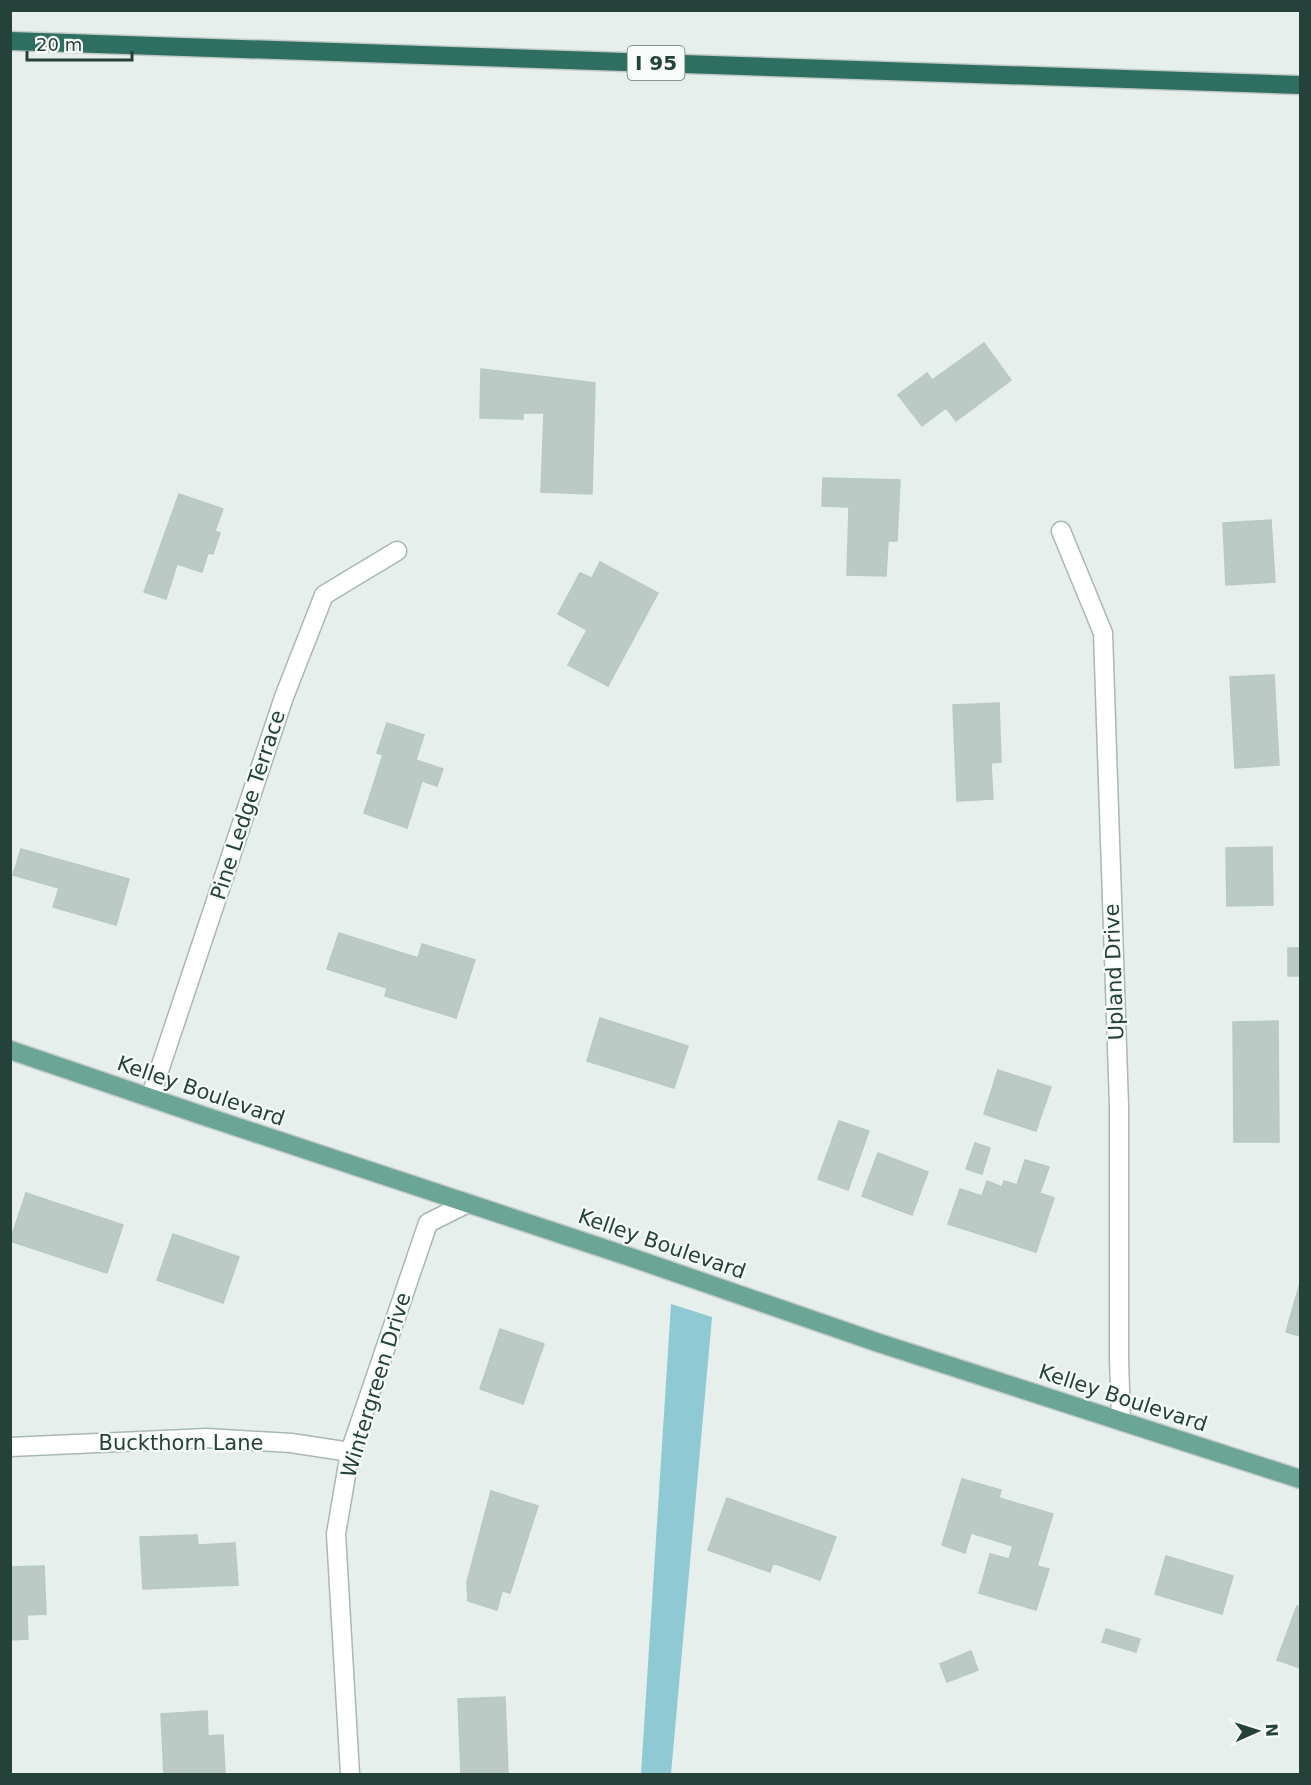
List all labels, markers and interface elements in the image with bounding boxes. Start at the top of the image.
scale bar [27,24,132,62]
text: 20 m [36,34,82,55]
road number: I 95 [628,46,684,80]
street label: Pine Ledge Terrace [206,707,290,903]
street label: Upland Drive [1100,903,1128,1041]
street label: Kelley Boulevard [114,1051,288,1131]
street label: Kelley Boulevard [575,1204,749,1284]
street label: Wintergreen Drive [336,1290,416,1480]
street label: Kelley Boulevard [1036,1359,1210,1437]
street label: Buckthorn Lane [99,1431,263,1455]
north arrow [1227,1701,1287,1761]
text: N [1262,1723,1281,1737]

